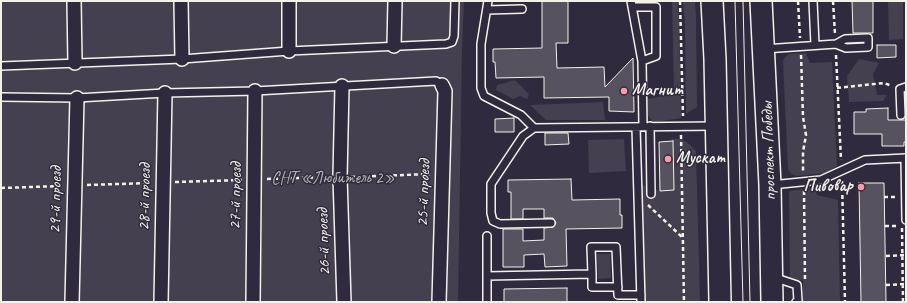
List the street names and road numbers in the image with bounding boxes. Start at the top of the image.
street label: проспект Победы [757,101,781,201]
street label: 25-й проезд [413,159,435,227]
street label: 27-й проезд [225,162,247,230]
street label: 28-й проезд [134,163,156,231]
street label: 29-й проезд [45,166,67,234]
street label: 26-й проезд [313,208,335,276]

